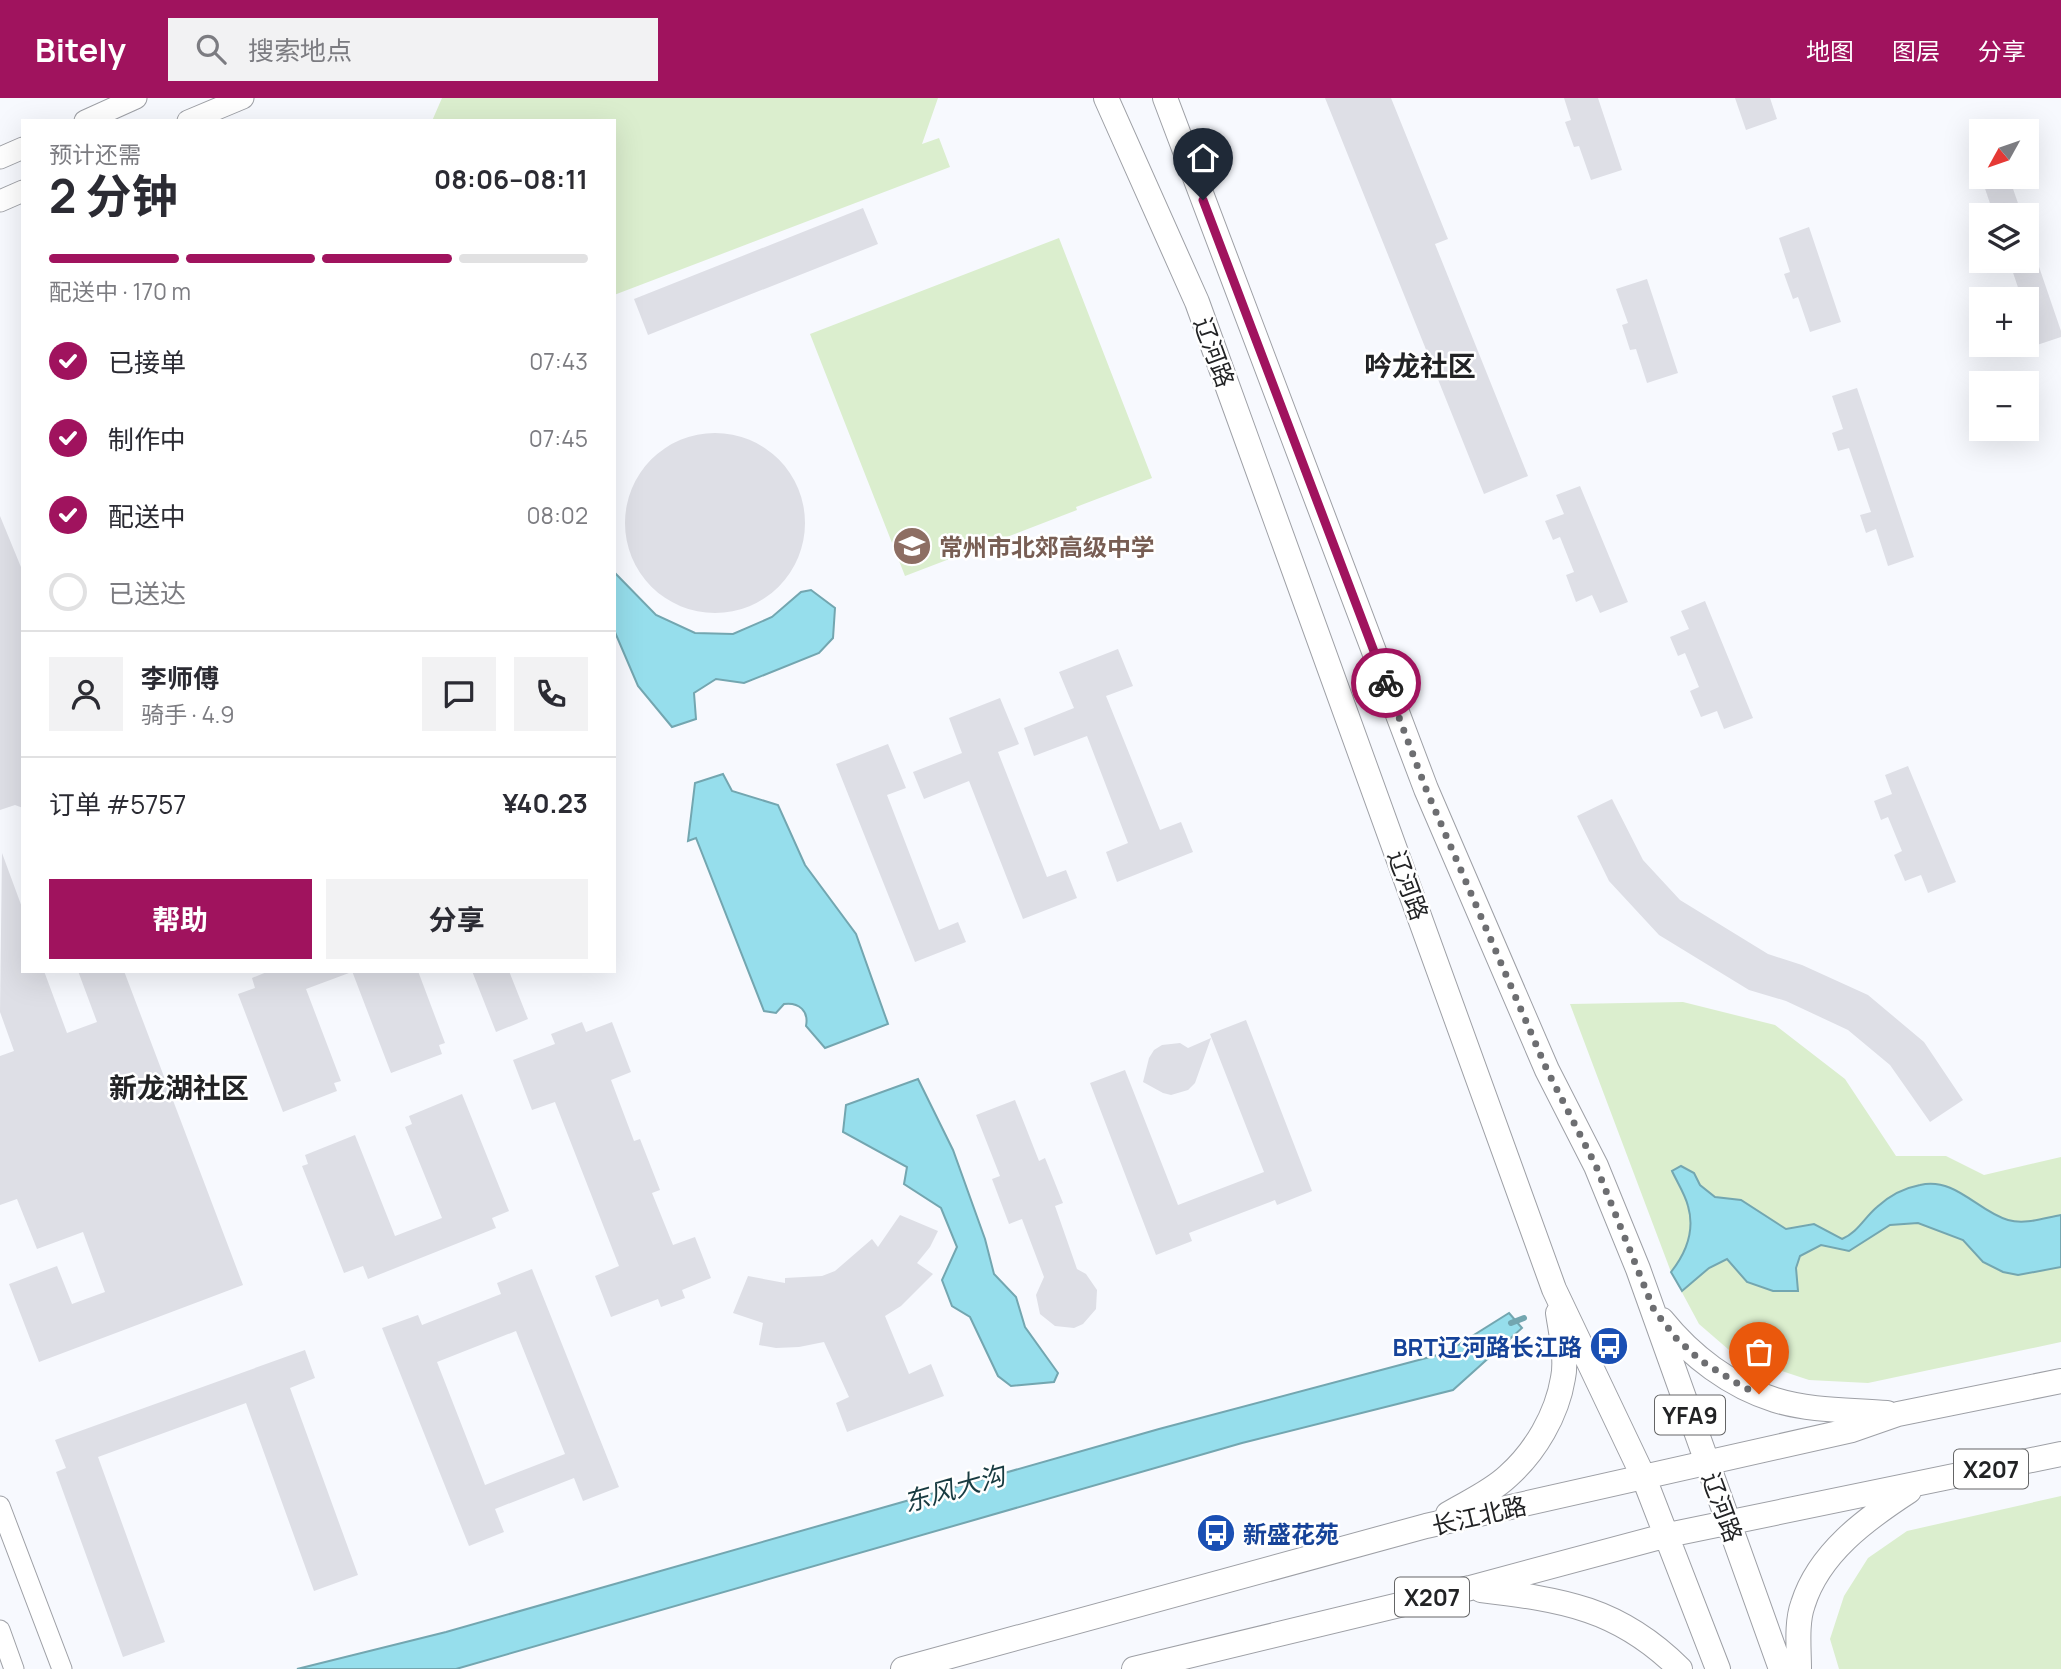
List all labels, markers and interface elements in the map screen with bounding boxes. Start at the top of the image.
search box [168,18,658,81]
text: Bitely [35,27,126,72]
icon: search [192,30,230,68]
text: 搜索地点 [248,32,352,68]
text: 地图 [1806,34,1854,67]
text: 图层 [1892,34,1940,67]
text: 分享 [1978,34,2026,67]
north arrow [1969,119,2039,189]
map controls [1969,119,2039,441]
pin [1173,128,1233,200]
text: 预计还需 [49,138,141,170]
icon: home [1184,139,1222,177]
text: 08:06–08:11 [434,161,588,197]
text: 2 分钟 [49,164,178,227]
button: layers [1969,203,2039,273]
text: 配送中 · 170 m [49,275,191,307]
button: + [1969,287,2039,357]
street label: 辽河路 [1187,313,1243,391]
icon: check [49,342,87,380]
text: 已接单 [108,344,186,380]
text: 07:43 [529,345,588,377]
district label: 吟龙社区 [1364,346,1476,384]
button: − [1969,371,2039,441]
icon: check [49,419,87,457]
text: 制作中 [108,421,186,457]
text: 07:45 [529,422,588,454]
icon: check [49,496,87,534]
text: 配送中 [108,498,186,534]
text: 08:02 [527,499,588,531]
school or university icon: 常州市北郊高级中学 [891,525,933,567]
place label: 常州市北郊高级中学 [939,530,1155,563]
text: 已送达 [108,575,186,611]
courier [1351,648,1421,718]
button: person [49,657,123,731]
button: chat [422,657,496,731]
button: phone [514,657,588,731]
text: 李师傅 [141,660,219,696]
icon: bike [1367,664,1405,702]
text: 骑手 · 4.9 [141,698,235,730]
text: ¥40.23 [502,785,588,821]
text: 订单 #5757 [49,786,186,822]
street label: 辽河路 [1381,846,1437,924]
button: 帮助 [49,879,312,959]
button: 分享 [326,879,588,959]
district label: 新龙湖社区 [109,1068,249,1106]
pin [1729,1322,1789,1394]
bus stop icon: BRT辽河路长江路 [1588,1325,1630,1367]
place label: BRT辽河路长江路 [1392,1330,1582,1363]
icon: bag [1740,1333,1778,1371]
road number: YFA9 [1655,1396,1725,1434]
road number: X207 [1954,1450,2028,1488]
water label: 东风大沟 [899,1456,1012,1520]
street label: 辽河路 [1695,1468,1751,1546]
street label: 长江北路 [1429,1488,1529,1542]
bus stop icon: 新盛花苑 [1195,1512,1237,1554]
place label: 新盛花苑 [1243,1517,1339,1550]
road number: X207 [1395,1578,1469,1616]

